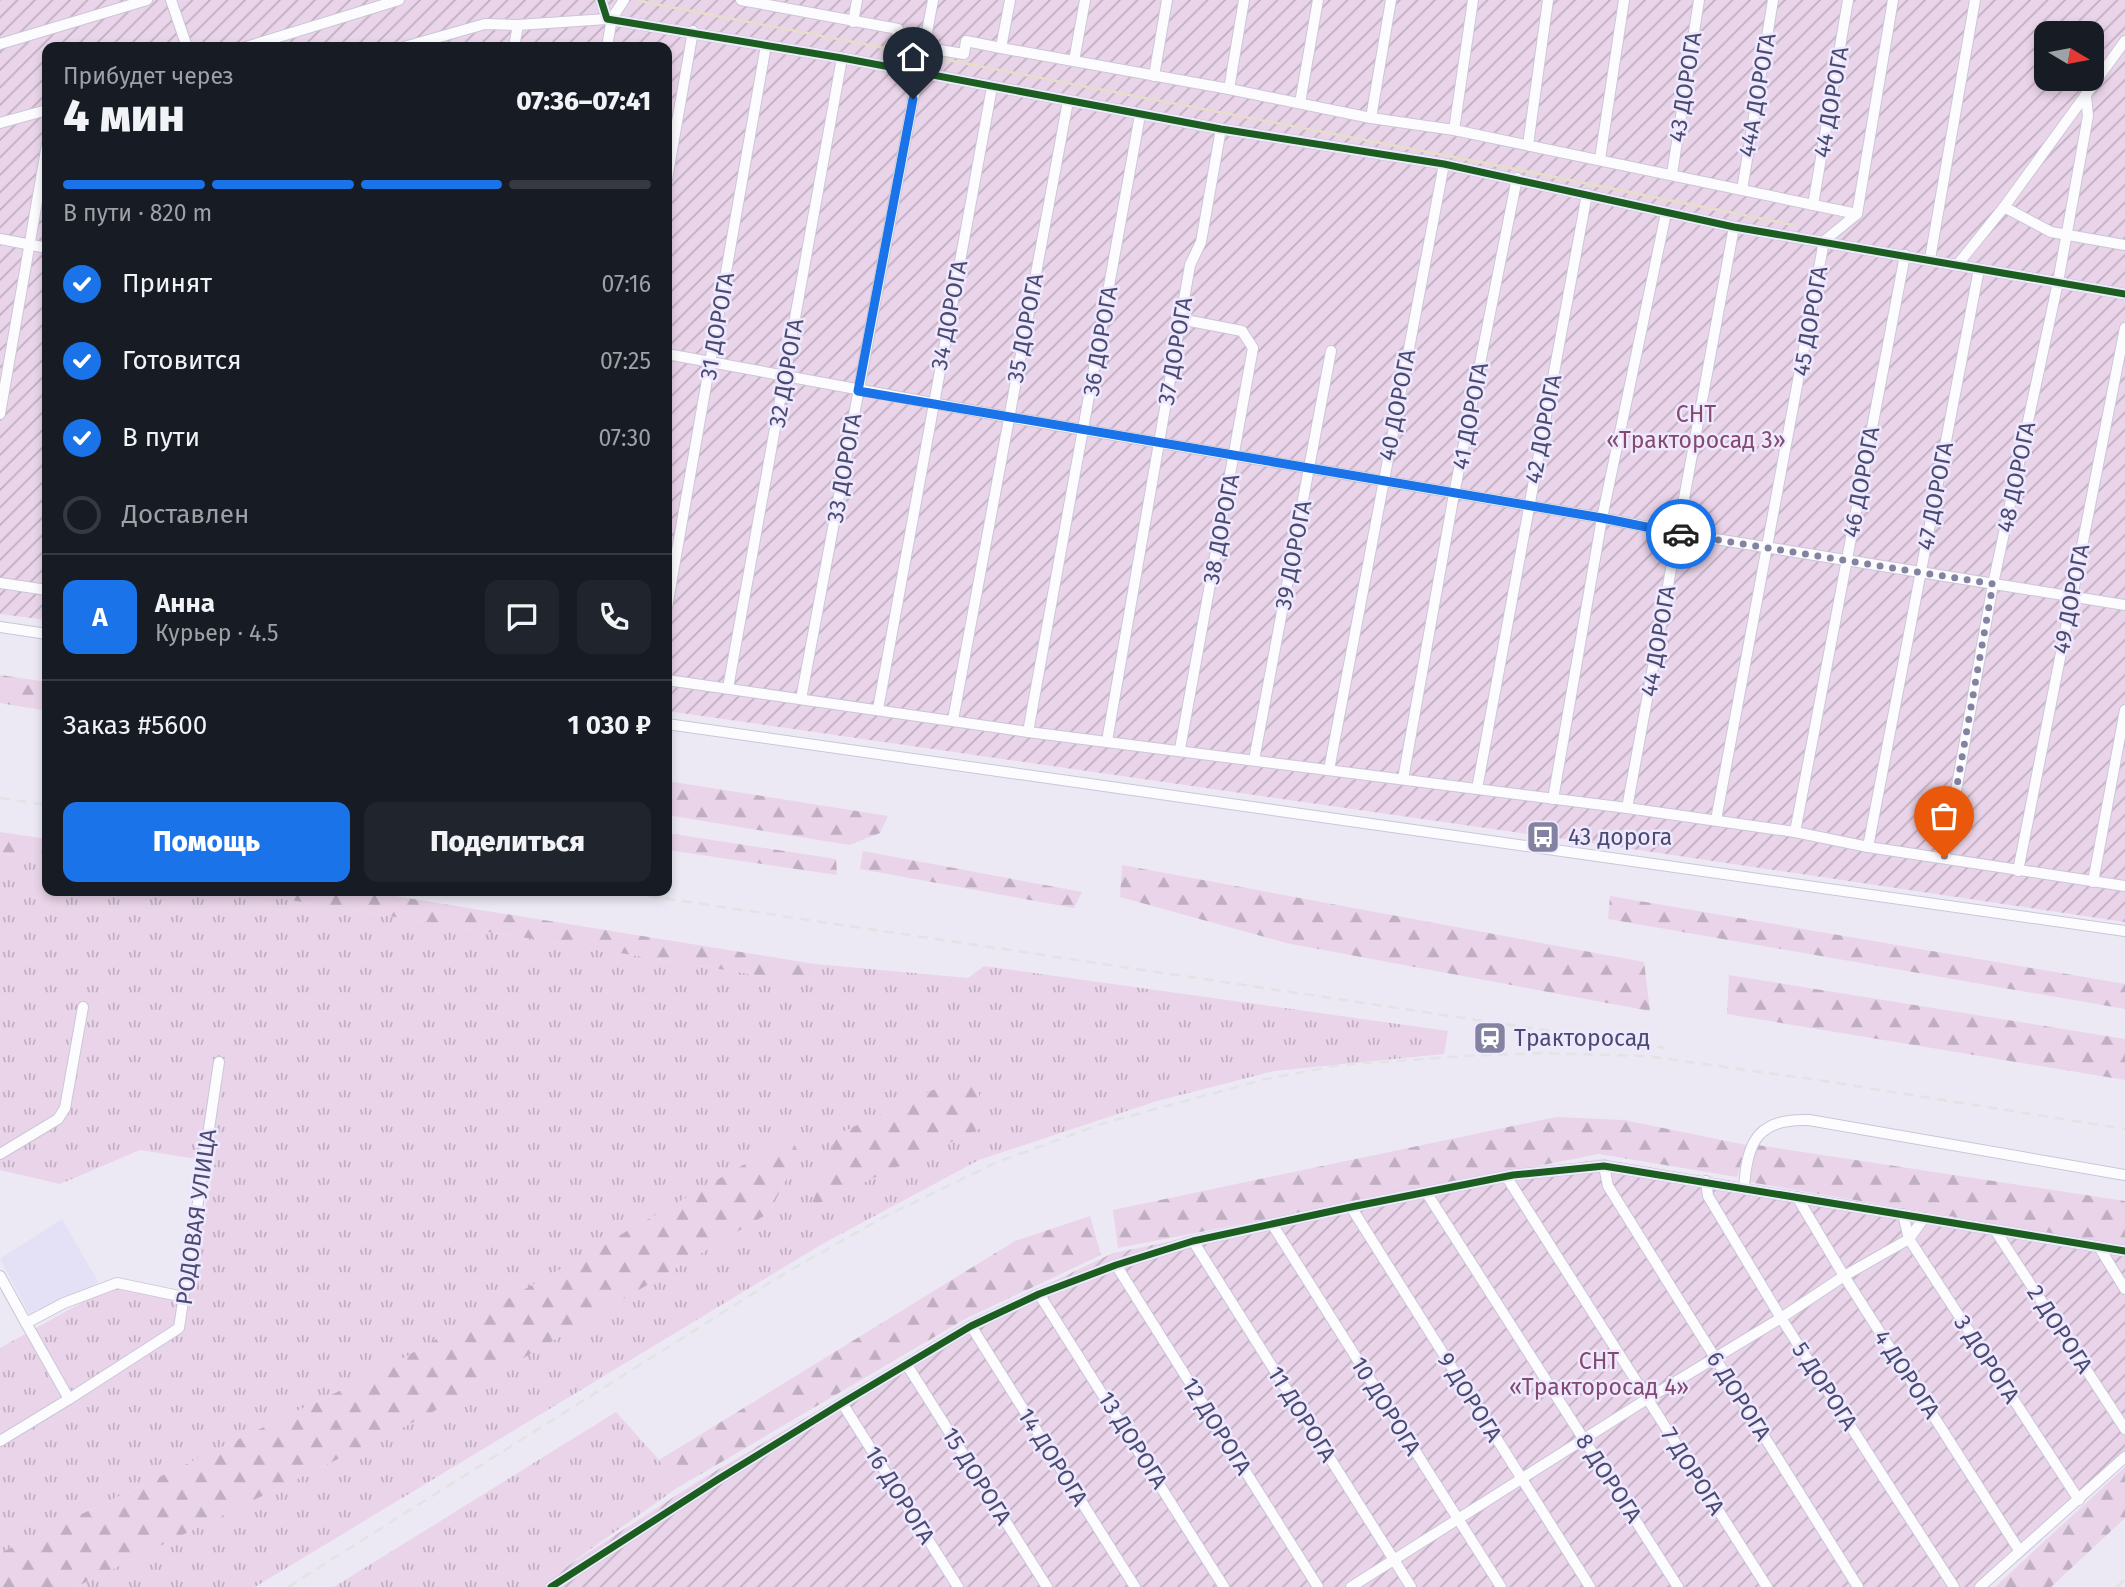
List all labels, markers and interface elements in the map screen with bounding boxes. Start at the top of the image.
north arrow [2034,21,2104,91]
map controls [2034,21,2104,91]
pin [883,27,943,99]
street label: 43 ДОРОГА [1662,29,1708,144]
street label: 44А ДОРОГА [1732,30,1782,159]
icon: home [894,38,932,76]
street label: 44 ДОРОГА [1807,43,1855,160]
text: Прибудет через [63,62,234,90]
text: 07:36–07:41 [516,86,651,117]
text: 4 мин [63,88,185,143]
text: В пути · 820 m [63,199,212,227]
street label: 34 ДОРОГА [925,257,974,372]
street label: 45 ДОРОГА [1787,263,1834,378]
icon: check [63,265,101,303]
text: Принят [122,268,212,299]
street label: 31 ДОРОГА [694,269,740,382]
text: 07:16 [602,270,651,298]
street label: 35 ДОРОГА [1001,270,1049,385]
street label: 36 ДОРОГА [1077,283,1124,398]
street label: 37 ДОРОГА [1152,294,1198,407]
street label: 32 ДОРОГА [763,315,810,430]
icon: check [63,342,101,380]
text: Готовится [122,345,242,376]
street label: 40 ДОРОГА [1372,346,1422,463]
text: 07:25 [600,347,651,375]
street label: 41 ДОРОГА [1446,359,1494,472]
street label: 42 ДОРОГА [1519,371,1567,486]
park label: СНТ «Тракторосад 3» [1606,400,1786,454]
street label: 33 ДОРОГА [821,410,868,525]
street label: 48 ДОРОГА [1991,418,2042,535]
icon: check [63,419,101,457]
text: В пути [122,422,200,453]
street label: 46 ДОРОГА [1837,423,1886,540]
text: 07:30 [598,424,651,452]
street label: 47 ДОРОГА [1911,439,1959,553]
street label: 38 ДОРОГА [1197,471,1246,587]
street label: 39 ДОРОГА [1269,497,1318,612]
text: Доставлен [122,499,249,530]
courier [1646,499,1716,569]
icon: car [1662,515,1700,553]
street label: 49 ДОРОГА [2047,541,2096,657]
button: chat [485,580,559,654]
button: phone [577,580,651,654]
street label: 44 ДОРОГА [1634,582,1682,699]
text: Анна [155,588,215,619]
text: А [92,602,108,633]
text: Курьер · 4.5 [155,619,279,647]
text: Заказ #5600 [63,710,207,741]
text: 1 030 ₽ [567,710,651,741]
pin [1914,786,1974,858]
icon: bag [1925,797,1963,835]
button: Помощь [63,802,350,882]
button: Поделиться [364,802,651,882]
bus stop icon: 43 дорога [1524,818,1562,856]
place label: 43 дорога [1568,823,1672,851]
station icon: Тракторосад [1471,1019,1509,1057]
place label: Тракторосад [1514,1024,1650,1052]
street label: РОДОВАЯ УЛИЦА [170,1126,222,1307]
street label: 2 ДОРОГА [2021,1280,2099,1379]
street label: 3 ДОРОГА [1948,1310,2026,1409]
street label: 4 ДОРОГА [1868,1324,1946,1424]
street label: 5 ДОРОГА [1786,1337,1864,1436]
street label: 6 ДОРОГА [1701,1346,1778,1447]
street label: 9 ДОРОГА [1432,1347,1509,1448]
park label: СНТ «Тракторосад 4» [1509,1347,1689,1401]
street label: 10 ДОРОГА [1345,1352,1428,1461]
street label: 11 ДОРОГА [1262,1361,1343,1468]
street label: 12 ДОРОГА [1176,1372,1258,1480]
street label: 13 ДОРОГА [1092,1386,1174,1494]
street label: 14 ДОРОГА [1012,1403,1094,1512]
street label: 15 ДОРОГА [936,1422,1018,1530]
street label: 7 ДОРОГА [1655,1422,1731,1521]
street label: 8 ДОРОГА [1570,1428,1649,1528]
street label: 16 ДОРОГА [859,1441,941,1550]

